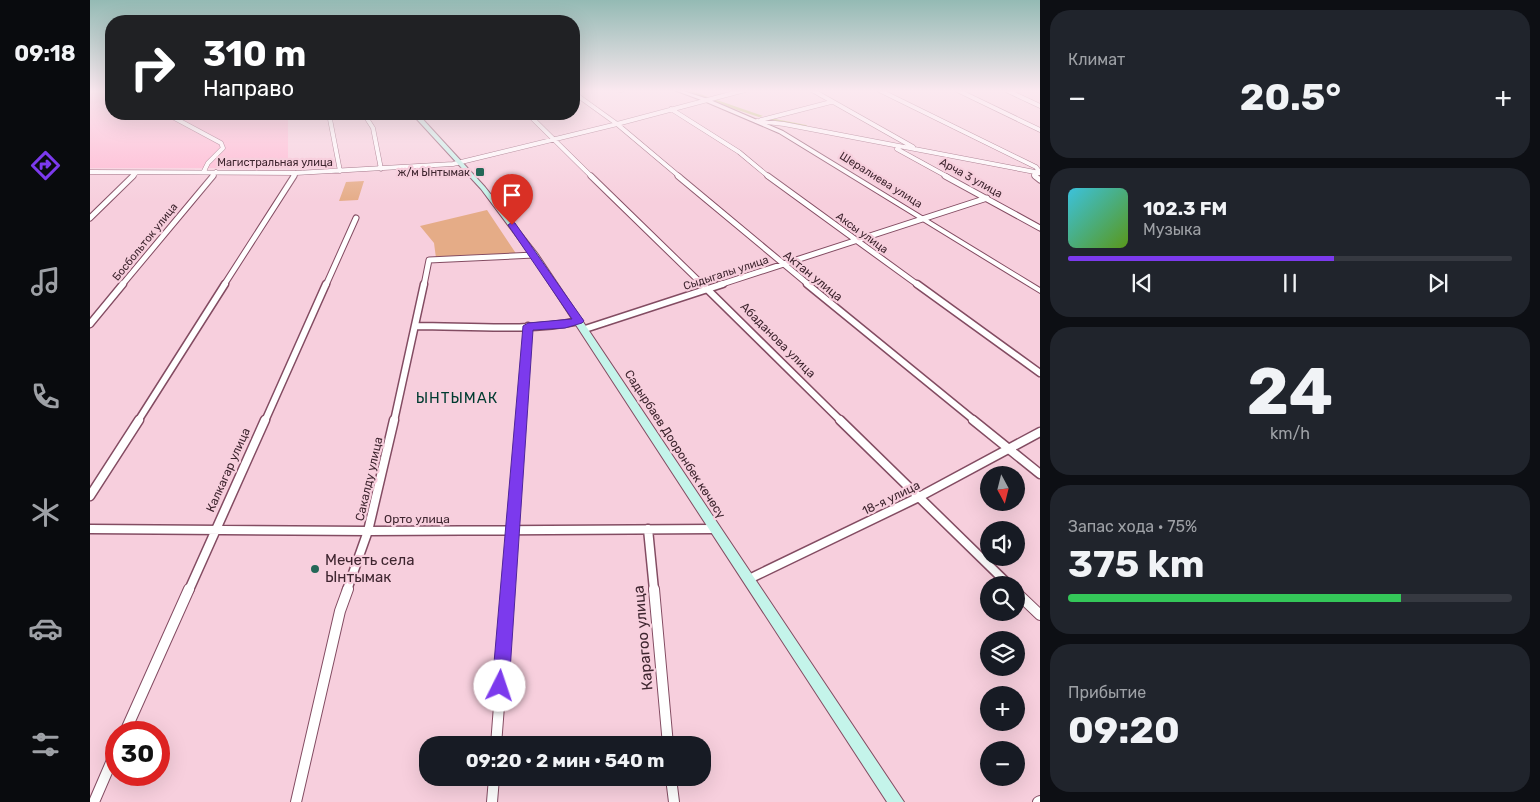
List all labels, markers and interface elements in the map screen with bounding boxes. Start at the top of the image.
text: 310 m [203,33,306,75]
icon: right [120,35,185,100]
text: 09:18 [14,40,76,67]
text: Климат [1068,50,1125,69]
text: 20.5° [1240,74,1341,120]
text: Направо [203,75,294,102]
text: − [1068,81,1086,114]
text: + [1495,81,1512,114]
icon: directions [28,148,63,183]
street label: Шералиева улица [837,149,925,211]
street label: Арча 3 улица [937,155,1005,201]
street label: Магистральная улица [217,156,333,169]
place label: ж/м Ынтымак [397,166,470,179]
marker: ж/м Ынтымак [474,166,486,178]
pin [491,174,533,225]
icon: arrive [498,181,526,209]
text: 102.3 FM [1143,197,1227,220]
street label: Босбольток улица [110,201,180,283]
street label: Аксы улица [833,210,891,256]
text: Музыка [1143,220,1201,239]
street label: Актан улица [781,248,845,304]
street label: Сыдыгалы улица [682,253,770,293]
icon: music [28,264,63,299]
icon: previous [1128,269,1156,297]
icon: pause [1276,269,1304,297]
icon: next [1424,269,1452,297]
street label: Абаданова улица [738,300,818,380]
text: 24 [1247,353,1333,430]
street label: Садырбаев Дооронбек көчөсү [622,367,729,521]
icon: phone [28,379,63,414]
district label: ЫНТЫМАК [416,389,498,407]
text: km/h [1270,424,1310,443]
street label: Калкагар улица [203,426,253,514]
street label: Сакалду улица [353,436,385,522]
north arrow [980,466,1025,511]
map controls [980,466,1025,786]
street label: 18-я улица [860,478,922,518]
icon: climate [28,495,63,530]
street label: Орто улица [384,512,450,526]
text: Запас хода · 75% [1068,517,1197,536]
button: sound [980,521,1025,566]
text: 375 km [1068,541,1205,587]
place label: Мечеть села Ынтымак [325,551,414,586]
marker: Мечеть села Ынтымак [309,563,321,575]
button: search [980,576,1025,621]
street label: Карагоо улица [629,585,657,691]
icon: car [28,611,63,646]
button: layers [980,631,1025,676]
position arrow [473,659,525,711]
text: Прибытие [1068,683,1146,702]
button: + [980,686,1025,731]
text: 09:20 [1068,707,1180,753]
speed limit sign: 30 [105,721,170,786]
icon: filters [28,727,63,762]
button: − [980,741,1025,786]
text: 09:20 · 2 мин · 540 m [466,749,664,772]

